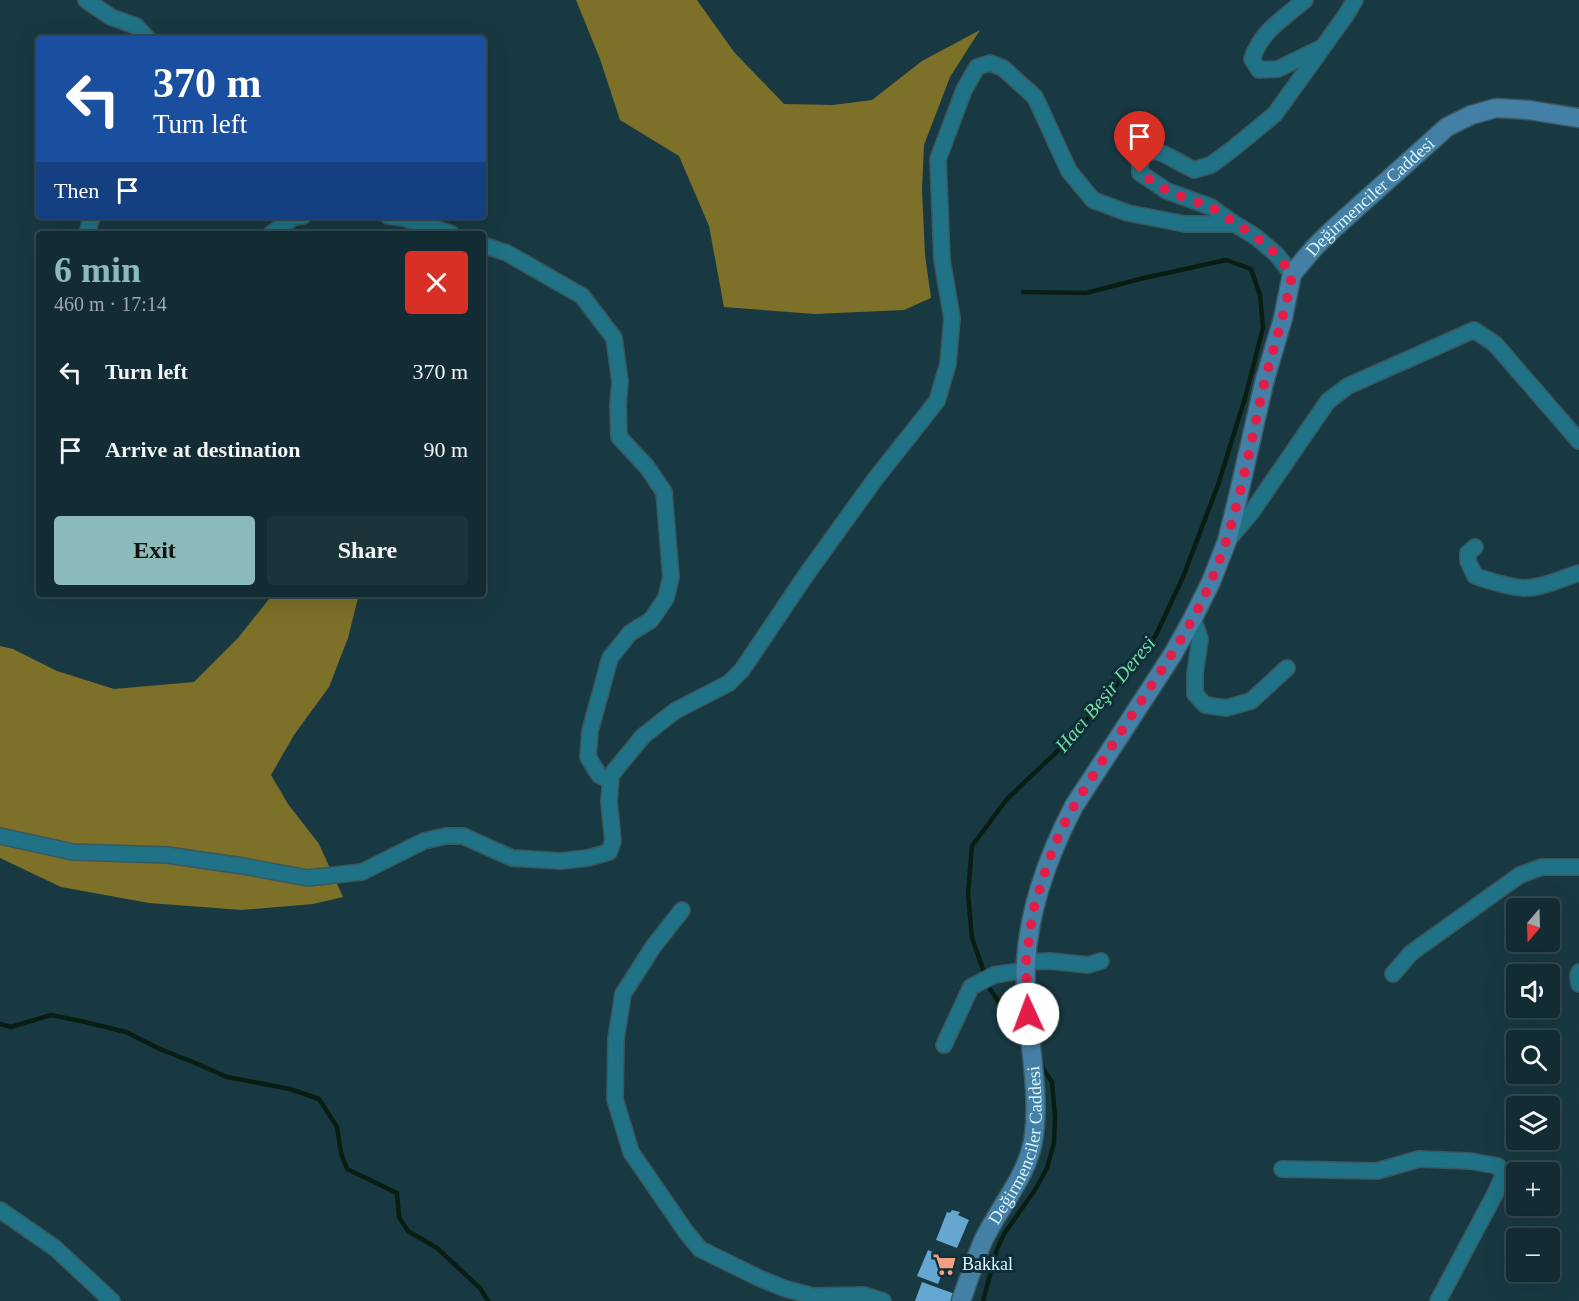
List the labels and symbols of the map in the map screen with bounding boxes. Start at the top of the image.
pin [1114,111,1165,173]
street label: Değirmenciler Caddesi [1302,133,1438,260]
water label: Hacı Beşir Deresi [1050,632,1160,758]
north arrow [1506,898,1560,952]
position arrow [996,982,1060,1046]
street label: Değirmenciler Caddesi [984,1065,1046,1228]
supermarket icon: Bakkal [931,1251,957,1277]
place label: Bakkal [962,1254,1013,1274]

